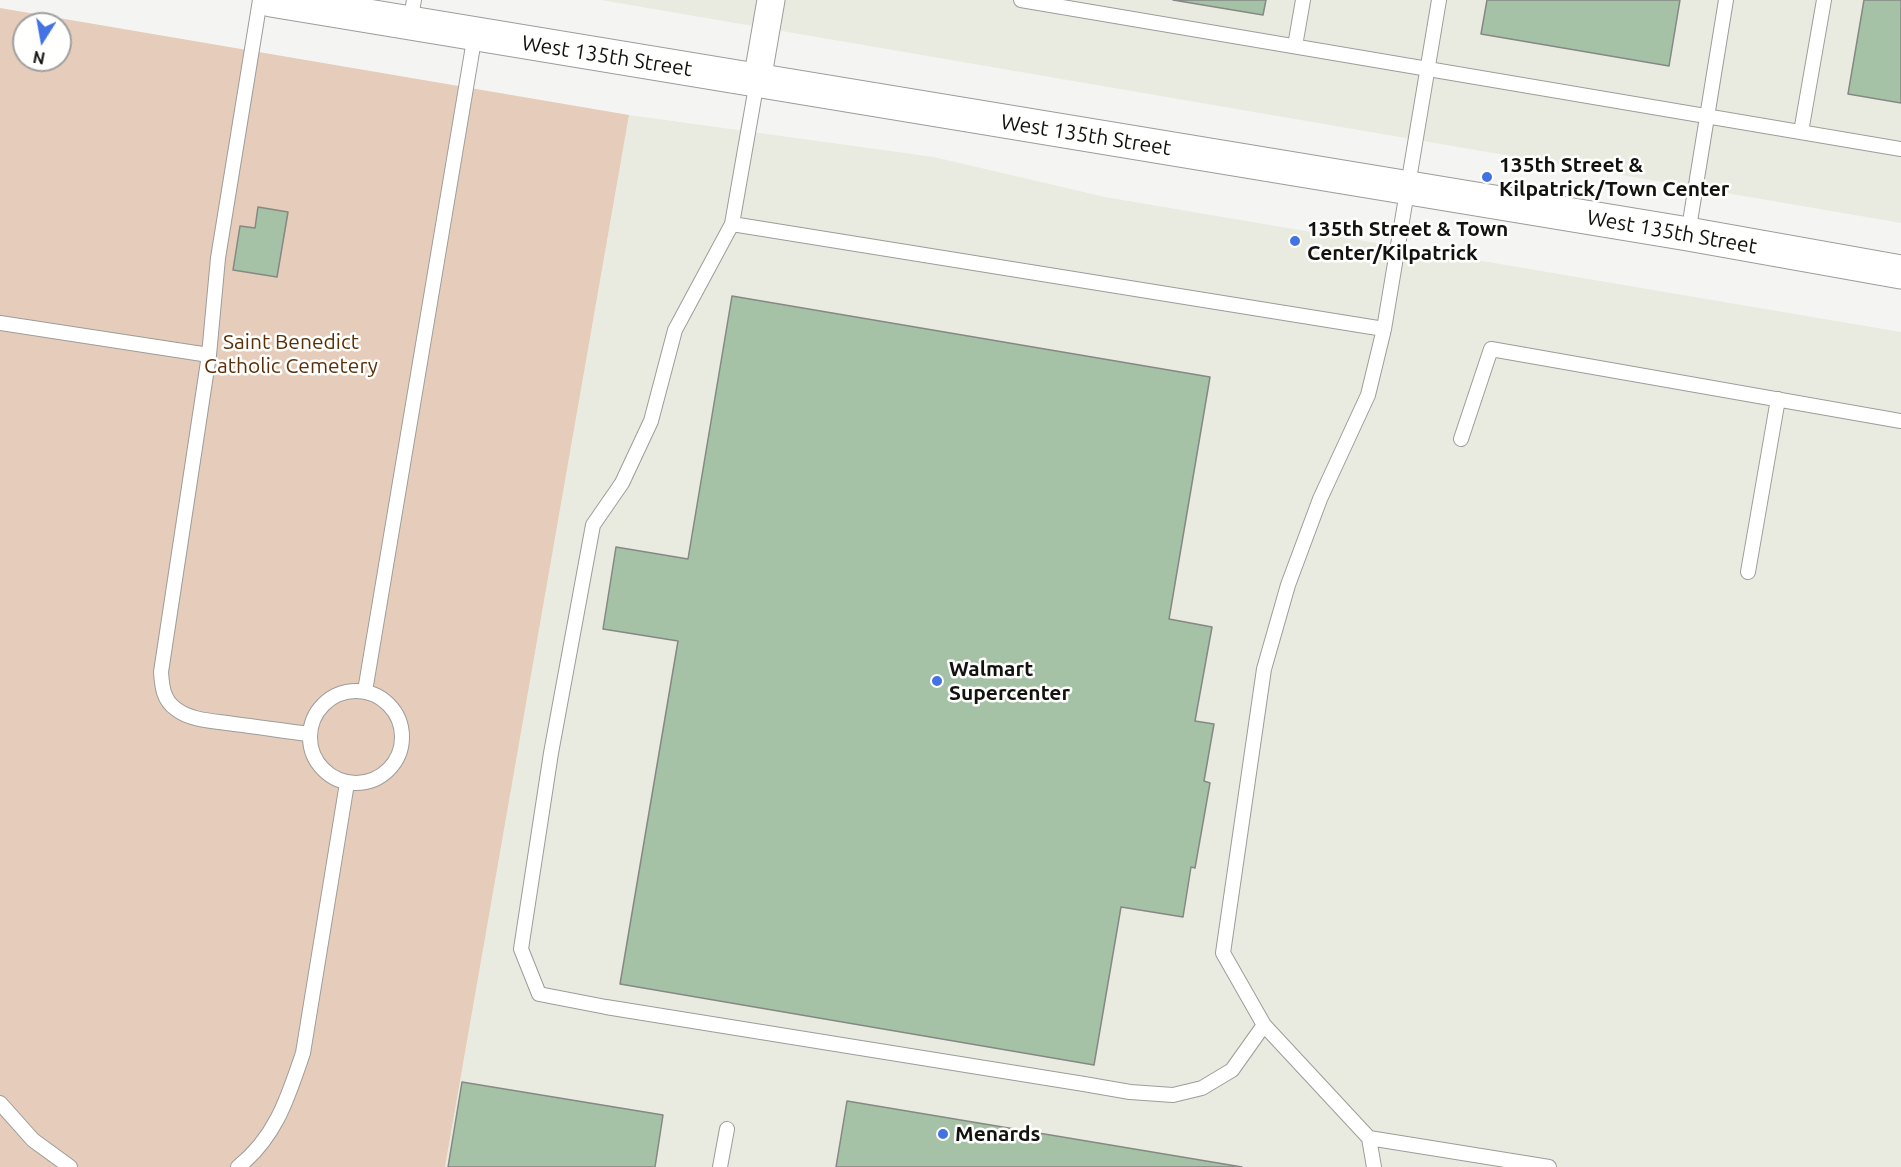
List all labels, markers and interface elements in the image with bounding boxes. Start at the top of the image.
north arrow [12,12,72,72]
street label: West 135th Street [520,30,694,82]
text: N [31,48,47,68]
street label: West 135th Street [999,109,1173,161]
place label: 135th Street & Kilpatrick/Town Center [1499,152,1729,202]
marker: 135th Street & Kilpatrick/Town Center [1480,170,1494,184]
street label: West 135th Street [1585,205,1759,259]
place label: 135th Street & Town Center/Kilpatrick [1307,216,1508,266]
marker: 135th Street & Town Center/Kilpatrick [1288,234,1302,248]
park label: Saint Benedict Catholic Cemetery [204,329,378,379]
place label: Walmart Supercenter [949,656,1070,706]
marker: Walmart Supercenter [930,674,944,688]
place label: Menards [955,1121,1040,1147]
marker: Menards [936,1127,950,1141]

